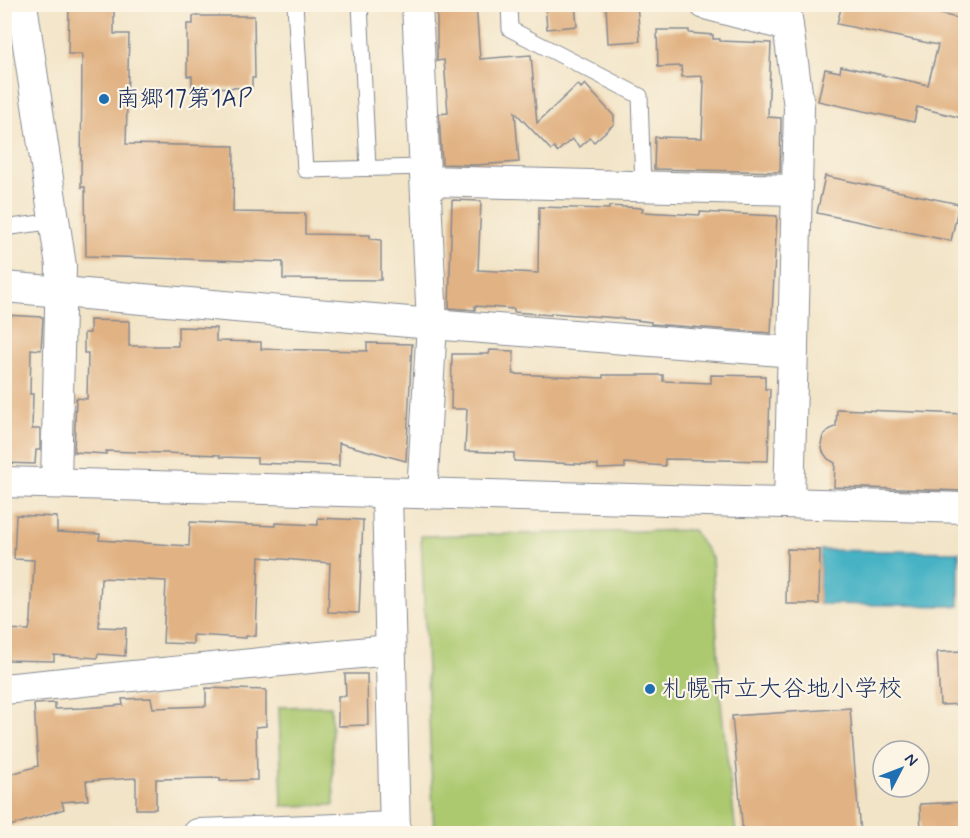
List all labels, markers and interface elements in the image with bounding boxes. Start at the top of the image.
place label: 南郷17第1AP [116,84,253,115]
marker: 南郷17第1AP [97,92,111,106]
place label: 札幌市立大谷地小学校 [662,674,902,705]
marker: 札幌市立大谷地小学校 [643,682,657,696]
north arrow [871,739,931,799]
text: N [900,749,922,771]

